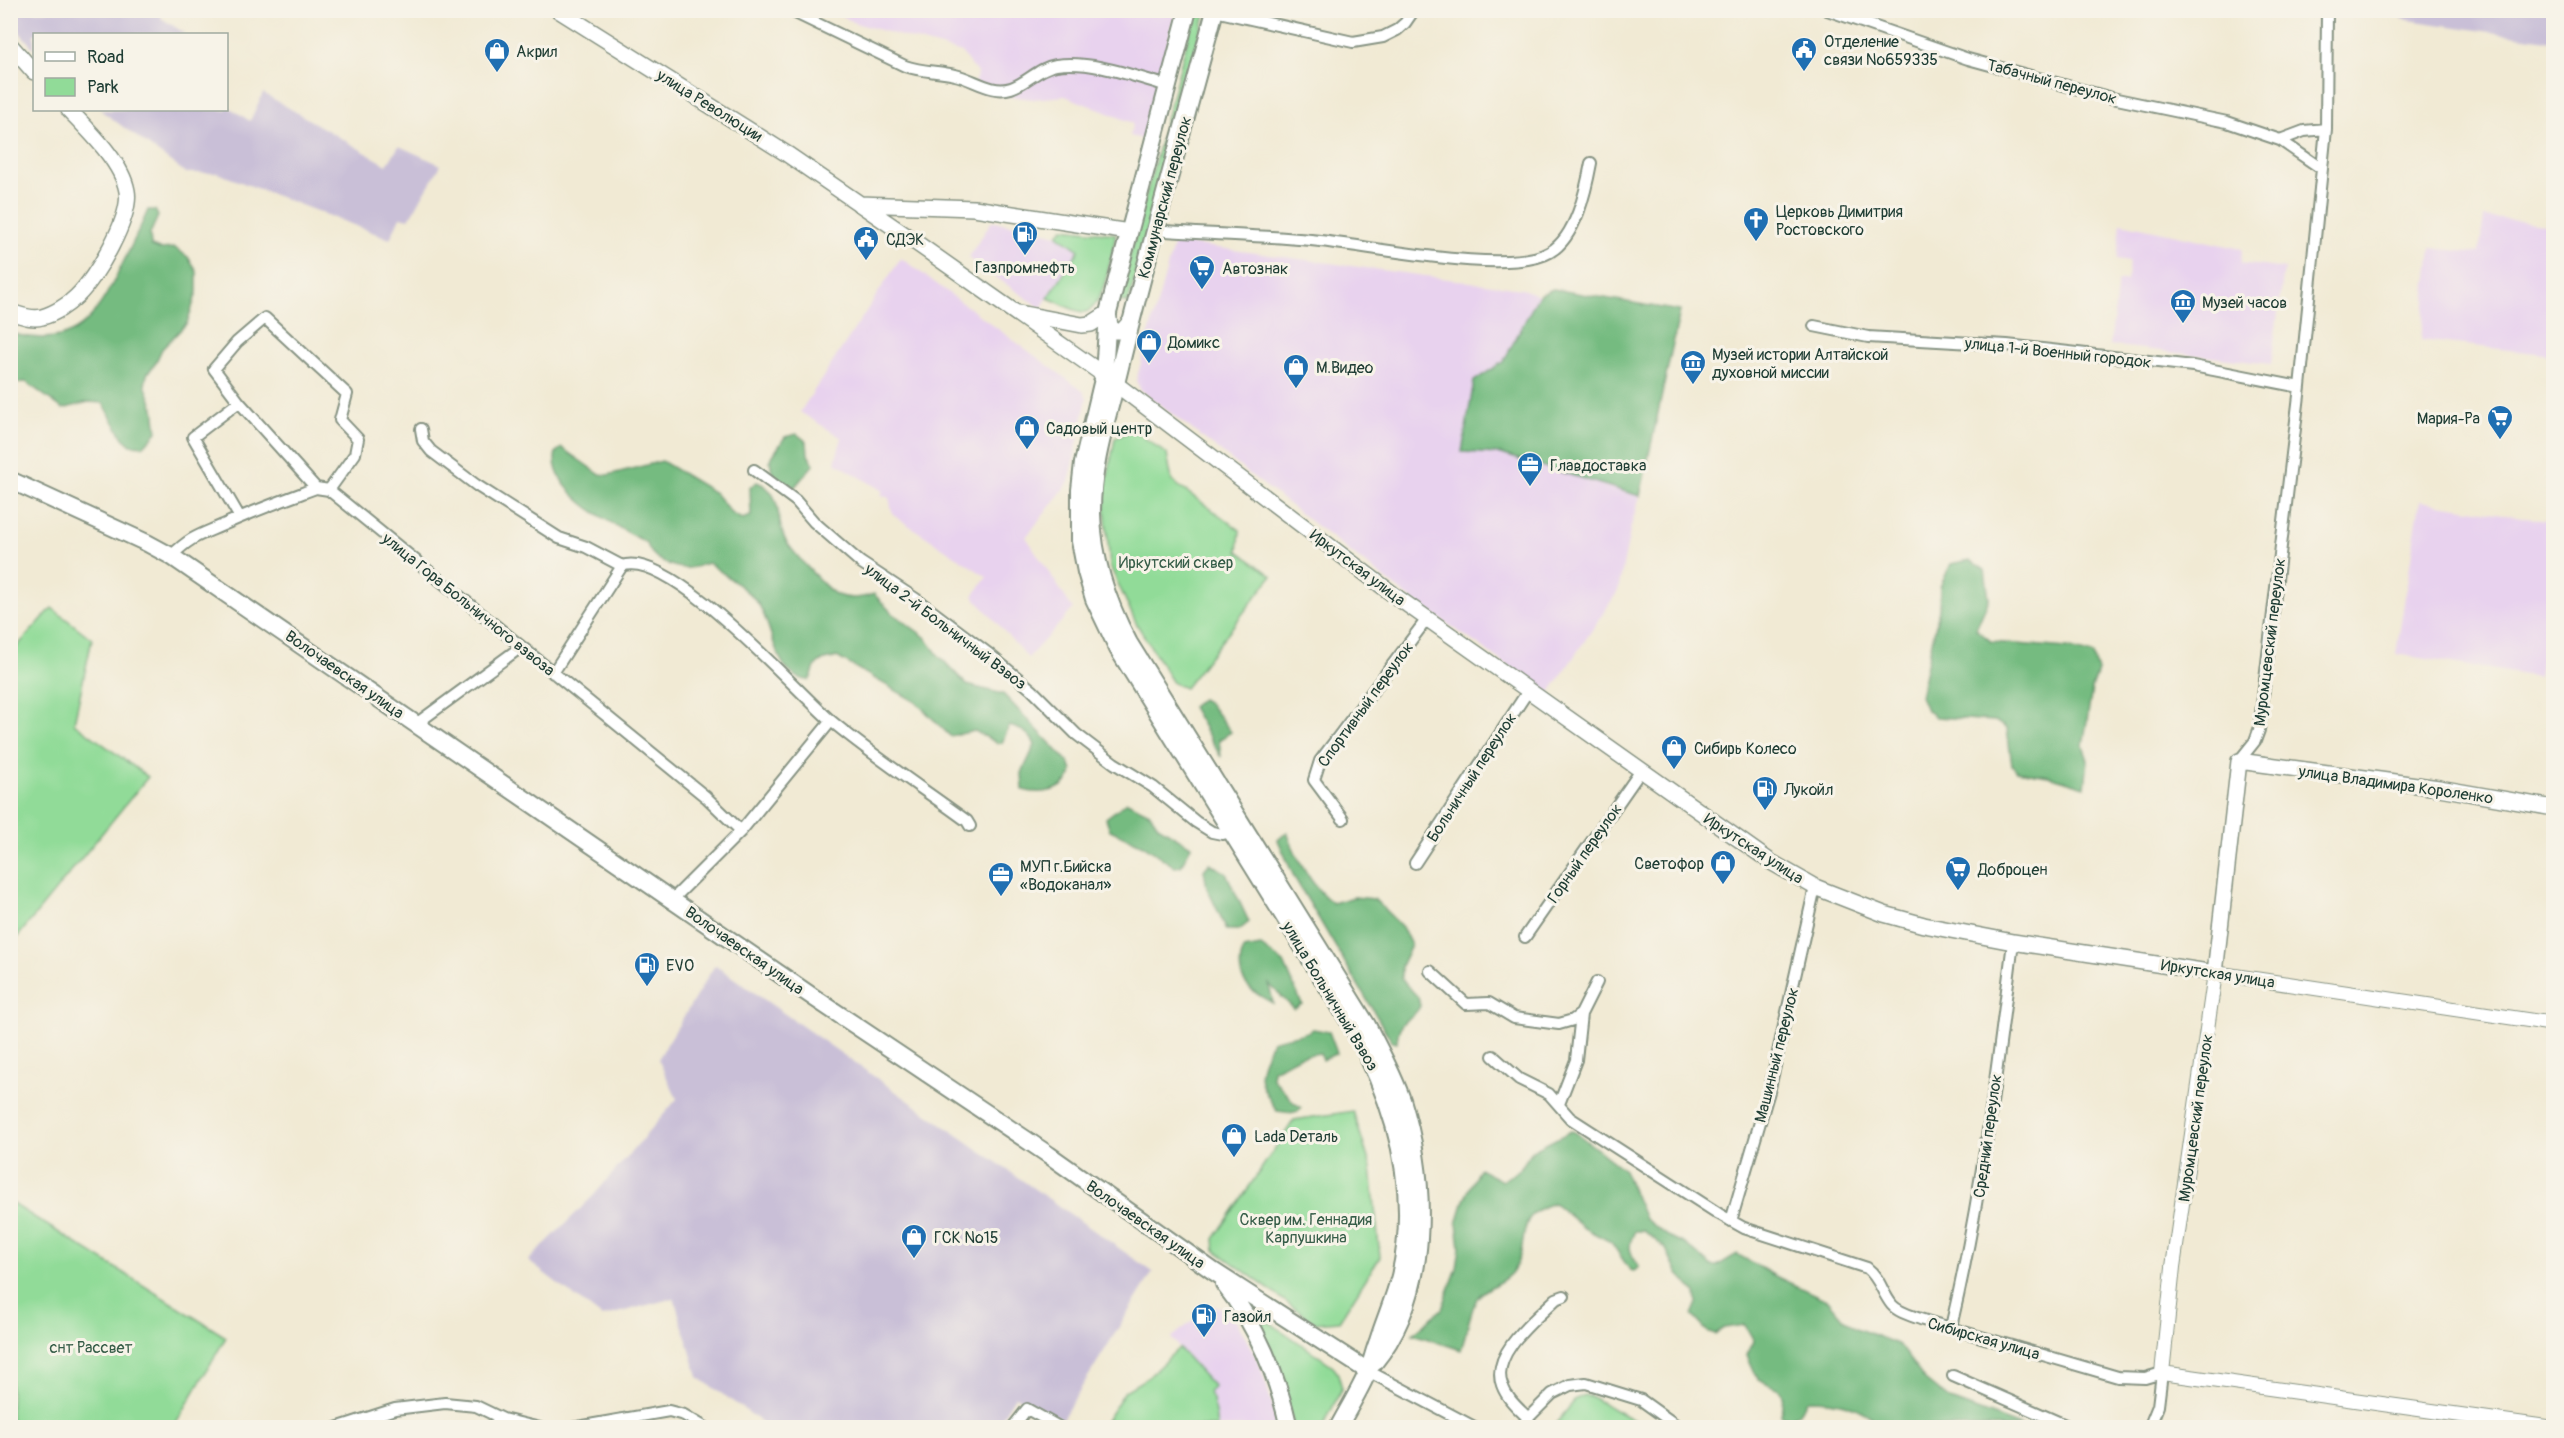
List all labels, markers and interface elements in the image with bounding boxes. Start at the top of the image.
place label: Отделение связи №659335 [1824,32,1938,70]
legend [33,33,228,111]
public building icon: Отделение связи №659335 [1789,35,1819,73]
shop icon: Акрил [482,36,512,74]
place label: Акрил [516,42,558,62]
text: Road [87,46,124,69]
street label: Табачный переулок [1985,55,2119,109]
street label: улица Революции [652,65,766,146]
text: Park [87,76,119,99]
street label: Коммунарский переулок [1134,114,1196,280]
place label: Церковь Димитрия Ростовского [1776,202,1903,240]
church icon: Церковь Димитрия Ростовского [1741,205,1771,243]
fuel station icon: Газпромнефть [1010,219,1040,257]
public building icon: СДЭК [851,224,881,262]
place label: СДЭК [886,230,924,250]
supermarket icon: Автознак [1187,253,1217,291]
place label: Газпромнефть [975,258,1075,278]
place label: Автознак [1222,259,1288,279]
museum icon: Музей часов [2168,287,2198,325]
place label: Музей часов [2202,293,2287,313]
shop icon: Домикс [1134,327,1164,365]
place label: Домикс [1167,333,1220,353]
street label: улица 1-й Военный городок [1963,333,2152,373]
place label: Музей истории Алтайской духовной миссии [1712,345,1889,383]
museum icon: Музей истории Алтайской духовной миссии [1678,348,1708,386]
shop icon: М.Видео [1281,352,1311,390]
place label: М.Видео [1316,358,1374,378]
supermarket icon: Мария-Ра [2485,403,2515,441]
place label: Мария-Ра [2417,409,2480,429]
shop icon: Садовый центр [1012,413,1042,451]
place label: Садовый центр [1046,419,1152,439]
office icon: Главдоставка [1515,450,1545,488]
place label: Главдоставка [1550,456,1646,476]
street label: Иркутская улица [1305,525,1409,610]
street label: улица Гора Больничного взвоза [377,528,559,681]
park label: Иркутский сквер [1119,553,1233,573]
street label: Муромцевский переулок [2250,557,2290,727]
street label: улица 2-й Больничный Взвоз [860,559,1030,694]
street label: Волочаевская улица [281,626,408,723]
street label: Спортивный переулок [1314,638,1418,771]
street label: Больничный переулок [1423,709,1521,846]
shop icon: Сибирь Колесо [1659,733,1689,771]
place label: Сибирь Колесо [1694,739,1797,759]
street label: улица Владимира Короленко [2296,761,2495,809]
fuel station icon: Лукойл [1750,774,1780,812]
place label: Лукойл [1783,780,1833,800]
street label: Горный переулок [1543,800,1627,907]
street label: Иркутская улица [1700,809,1807,889]
shop icon: Светофор [1708,848,1738,886]
place label: Светофор [1634,854,1704,874]
supermarket icon: Доброцен [1943,854,1973,892]
place label: МУП г.Бийска «Водоканал» [1020,857,1111,895]
office icon: МУП г.Бийска «Водоканал» [986,860,1016,898]
place label: Доброцен [1977,860,2047,880]
street label: Волочаевская улица [681,902,808,999]
street label: улица Больничный Взвоз [1277,917,1383,1075]
fuel station icon: EVO [632,950,662,988]
street label: Иркутская улица [2160,955,2276,993]
place label: EVO [666,956,694,976]
street label: Машинный переулок [1751,986,1803,1125]
street label: Муромцевский переулок [2174,1033,2218,1203]
street label: Средний переулок [1969,1073,2007,1199]
shop icon: Lada Dеталь [1219,1121,1249,1159]
place label: Lada Dеталь [1254,1127,1338,1147]
street label: Волочаевская улица [1082,1176,1209,1273]
park label: Сквер им. Геннадия Карпушкина [1240,1210,1372,1248]
shop icon: ГСК №15 [899,1222,929,1260]
place label: ГСК №15 [934,1228,999,1248]
fuel station icon: Газойл [1189,1301,1219,1339]
place label: Газойл [1224,1307,1272,1327]
street label: Сибирская улица [1925,1313,2042,1364]
park label: снт Рассвет [49,1338,133,1358]

